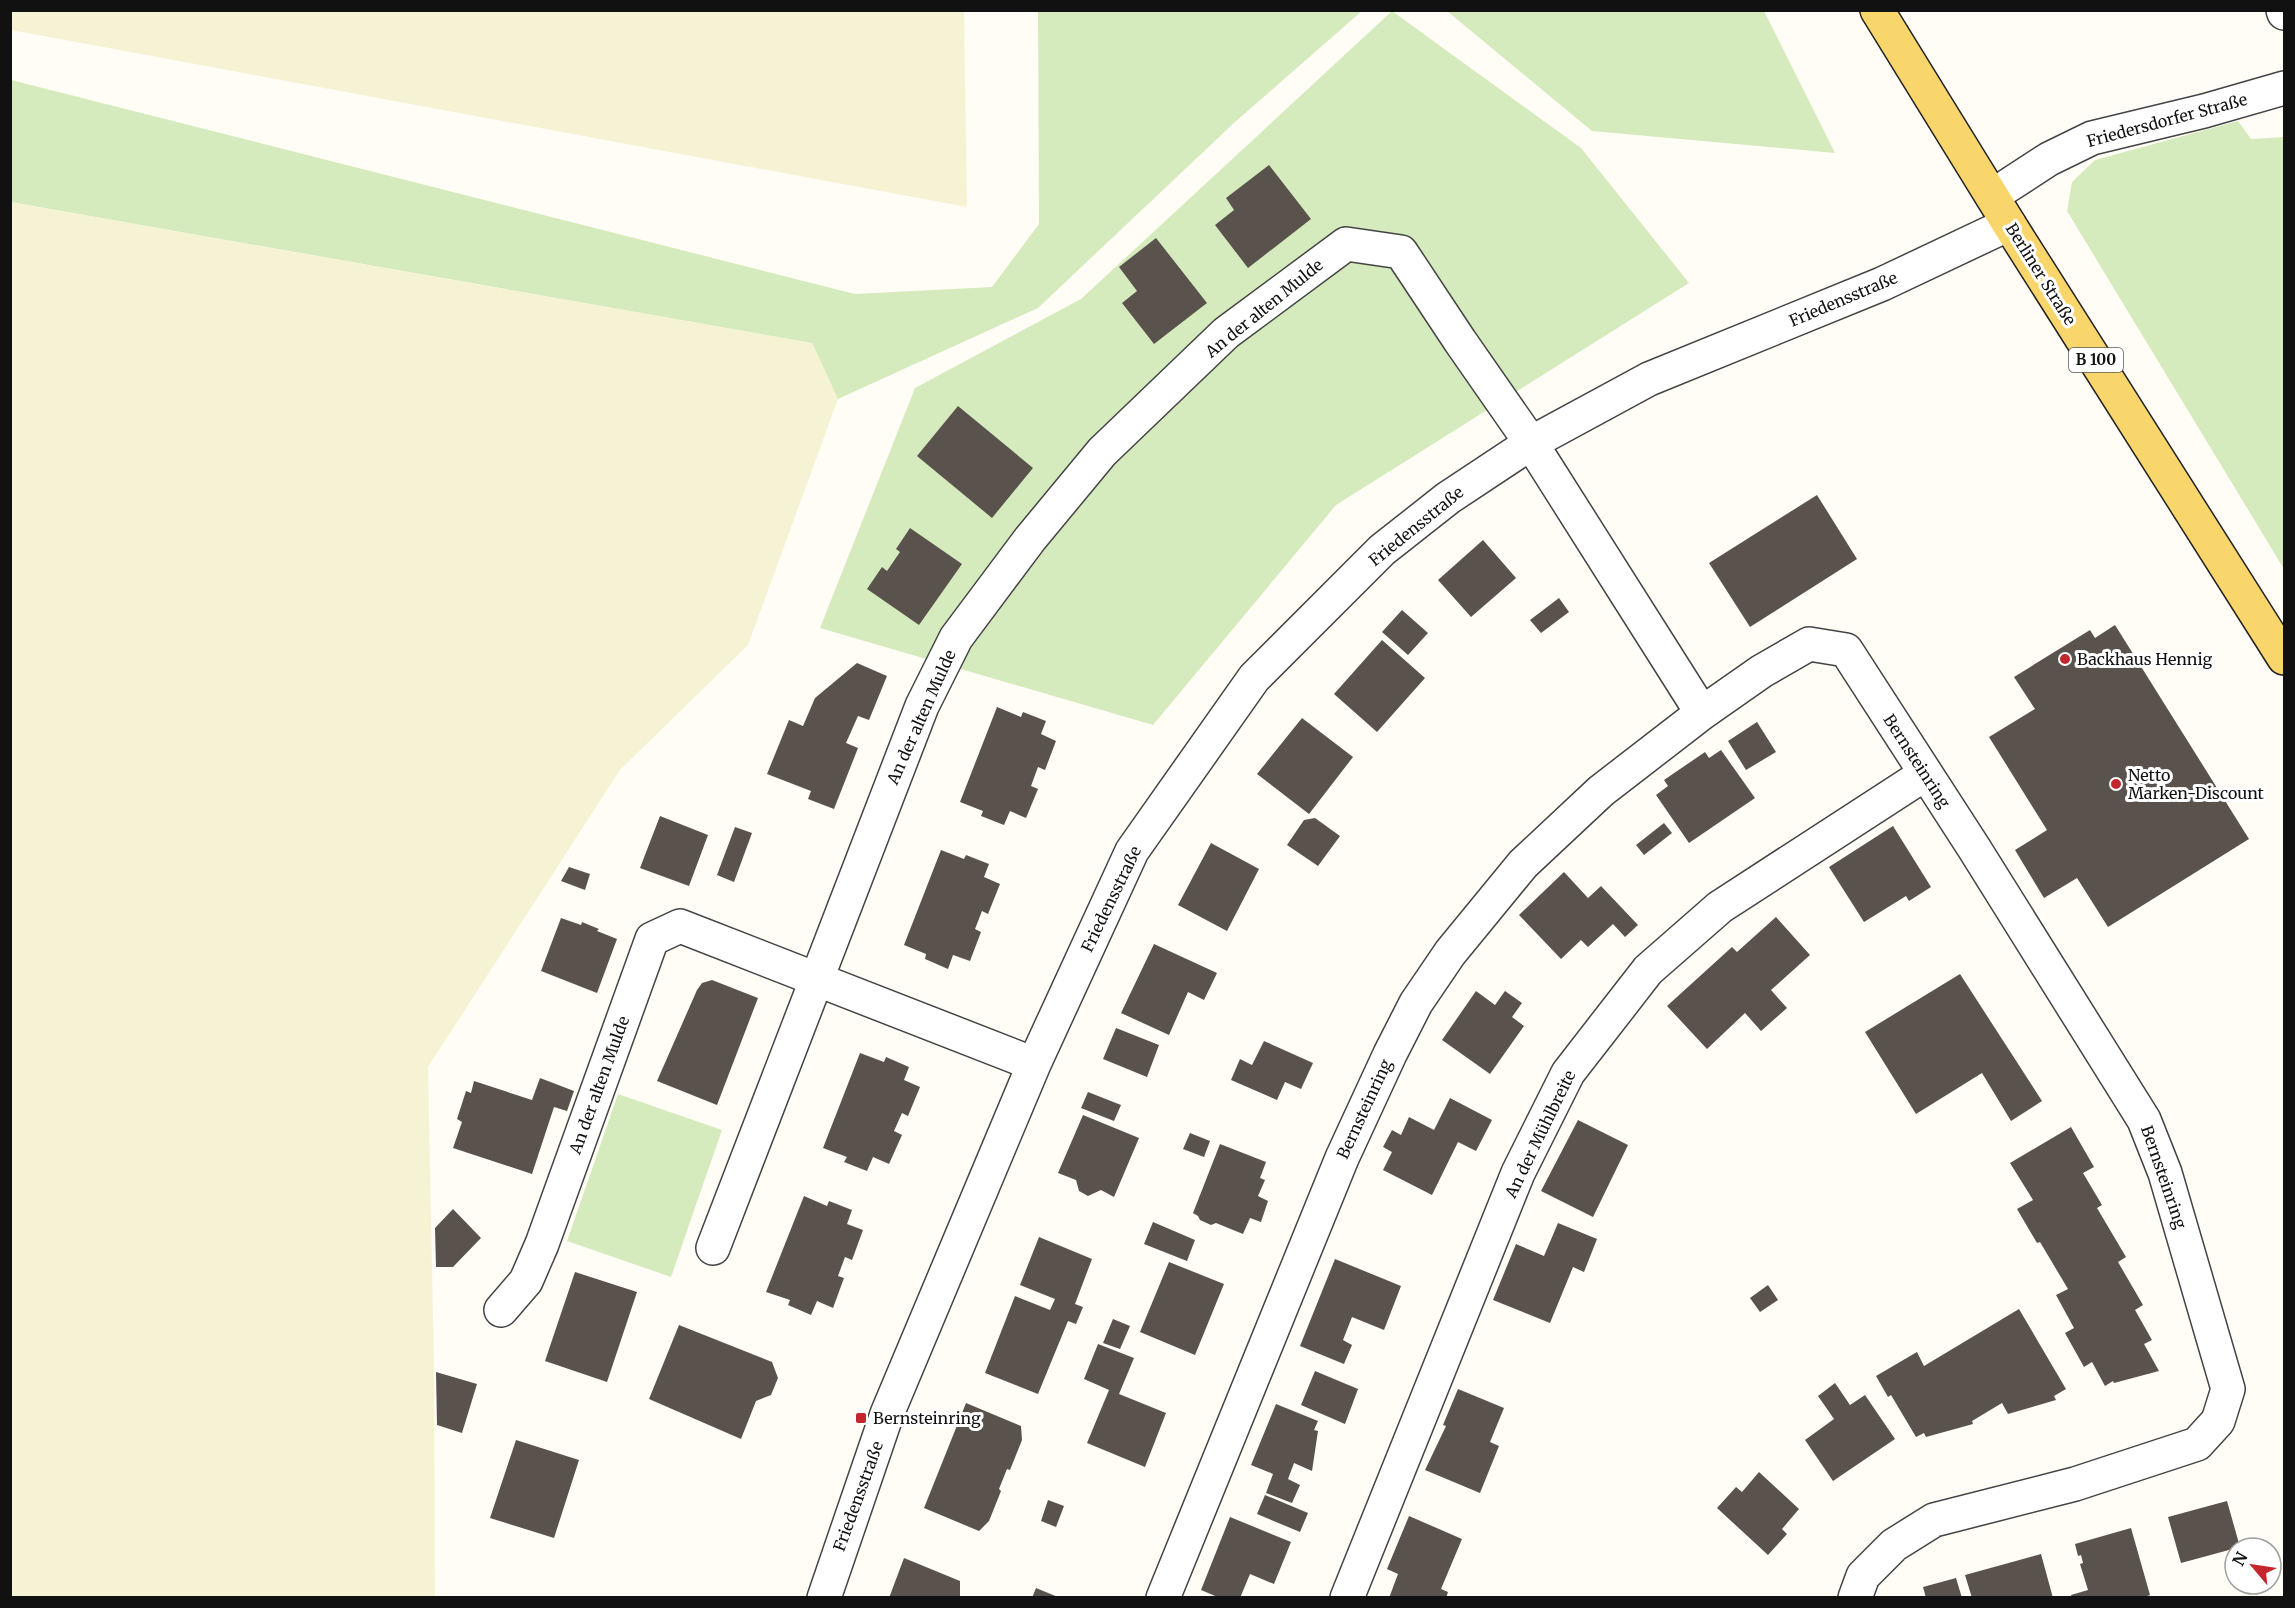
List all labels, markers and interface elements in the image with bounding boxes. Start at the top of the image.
street label: Friedersdorfer Straße [2085,89,2249,151]
street label: Berliner Straße [2002,219,2080,329]
street label: An der alten Mulde [1200,254,1327,362]
street label: Friedensstraße [1786,267,1900,331]
road number: B 100 [2069,348,2123,372]
street label: Friedensstraße [1365,482,1467,570]
street label: An der alten Mulde [882,647,960,788]
place label: Backhaus Hennig [2077,649,2212,669]
marker: Backhaus Hennig [2058,652,2072,666]
street label: Bernsteinring [1879,710,1955,812]
place label: Netto Marken-Discount [2128,765,2265,803]
marker: Netto Marken-Discount [2109,777,2123,791]
street label: Friedensstraße [1077,843,1145,955]
street label: An der alten Mulde [564,1013,633,1158]
street label: Bernsteinring [1332,1056,1396,1162]
street label: An der Mühlbreite [1500,1067,1580,1202]
street label: Bernsteinring [2137,1123,2191,1231]
place label: Bernsteinring [873,1408,981,1428]
marker: Bernsteinring [854,1411,868,1425]
street label: Friedensstraße [829,1438,887,1554]
north arrow [2223,1536,2283,1596]
text: N [2228,1548,2252,1569]

